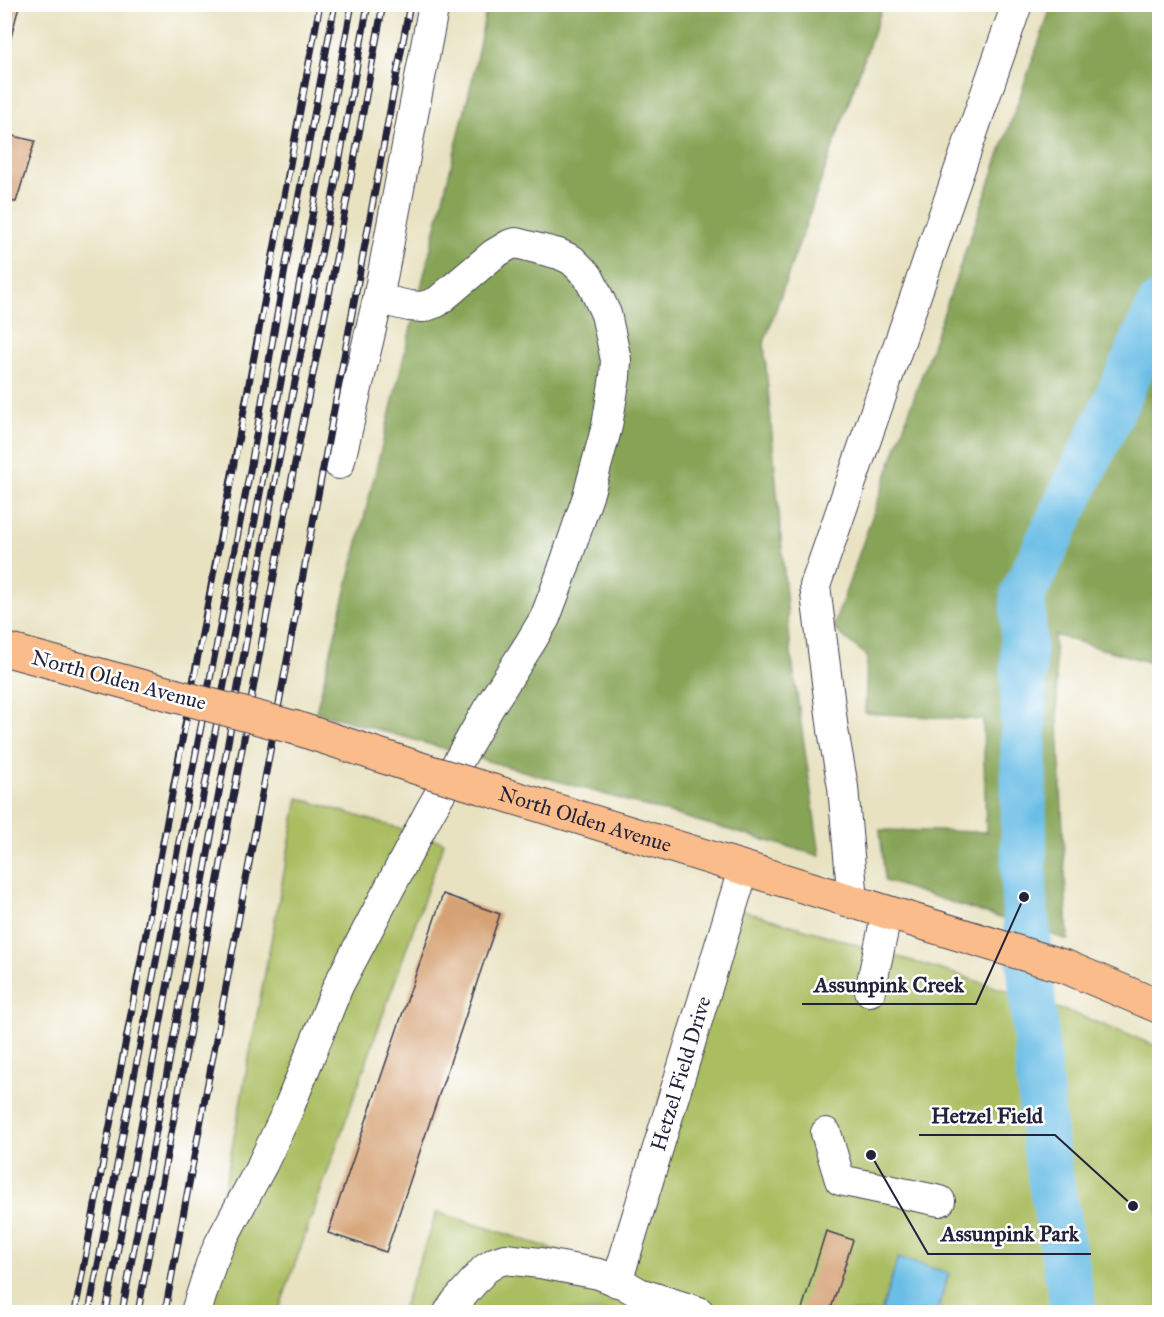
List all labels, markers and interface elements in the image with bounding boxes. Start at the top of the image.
street label: North Olden Avenue [29,644,209,716]
street label: North Olden Avenue [496,781,675,858]
callout: Assunpink Creek [802,964,976,1004]
text: Assunpink Creek [812,971,965,998]
street label: Hetzel Field Drive [645,993,717,1154]
callout: Hetzel Field [919,1095,1055,1135]
text: Hetzel Field [931,1102,1044,1129]
callout: Assunpink Park [928,1214,1091,1254]
text: Assunpink Park [939,1220,1080,1247]

